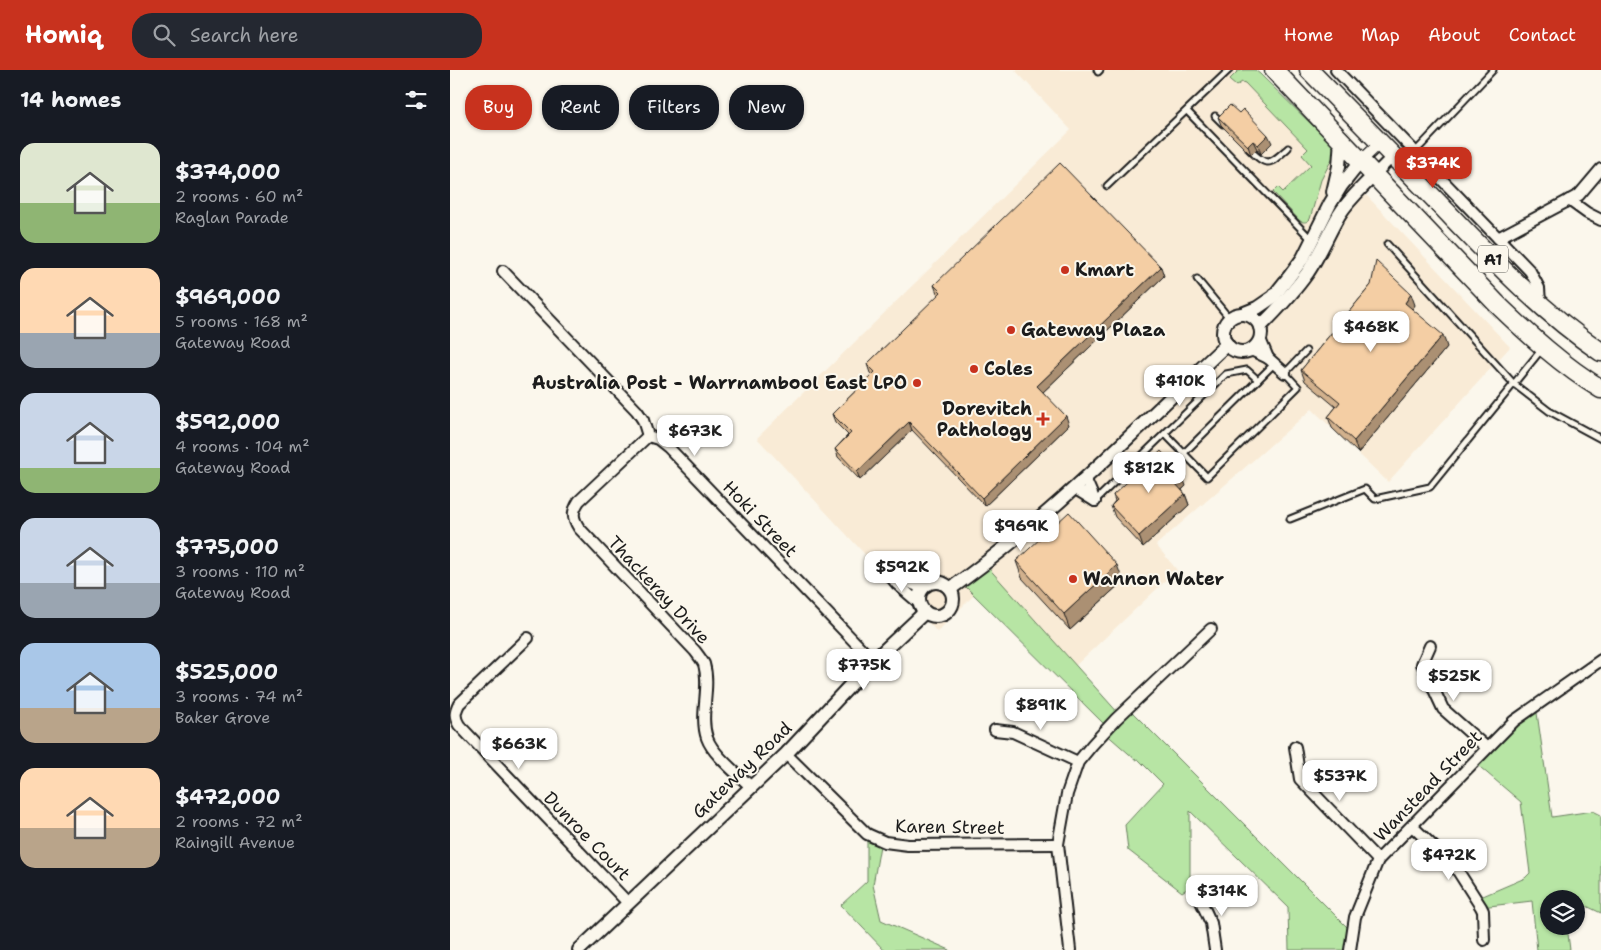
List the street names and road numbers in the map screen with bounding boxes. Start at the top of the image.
road number: A1 [1478,245,1508,272]
street label: Hoki Street [717,475,803,563]
street label: Thackeray Drive [603,531,715,649]
street label: Gateway Road [687,716,797,824]
street label: Wanstead Street [1369,725,1487,847]
street label: Dunroe Court [538,786,636,886]
street label: Karen Street [895,814,1005,840]

